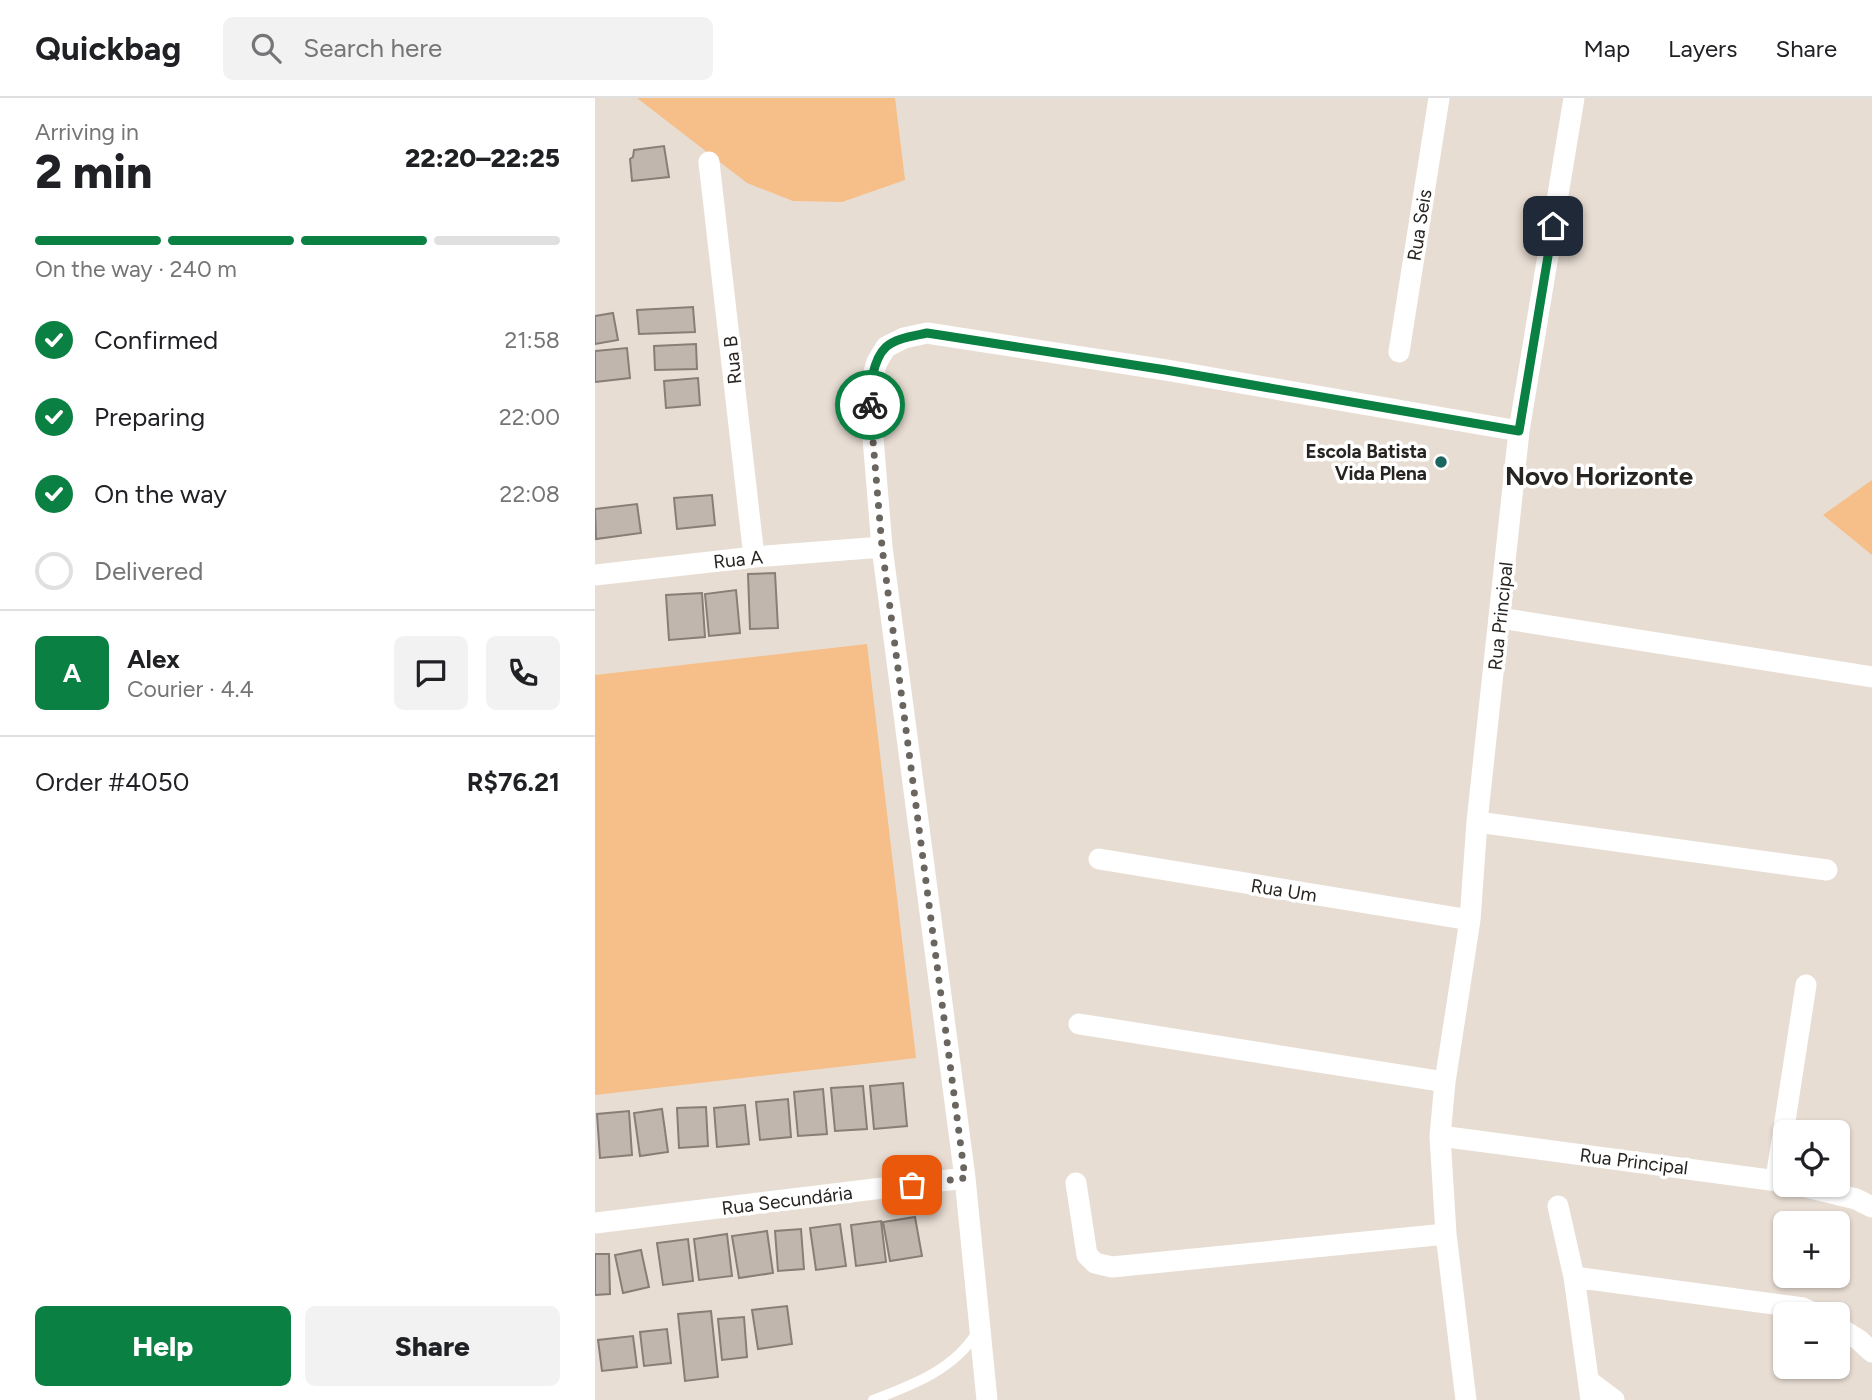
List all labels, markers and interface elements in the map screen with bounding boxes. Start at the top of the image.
search box [223,17,713,80]
text: Quickbag [35,29,181,68]
icon: search [247,29,285,67]
text: Search here [303,32,442,64]
text: Map [1583,34,1630,63]
text: Layers [1668,34,1737,63]
text: Share [1775,34,1837,63]
text: Arriving in [35,118,139,146]
text: 22:20–22:25 [405,142,560,174]
text: 2 min [35,144,152,200]
street label: Rua Seis [1402,187,1437,263]
pin [1523,196,1583,256]
icon: home [1534,207,1572,245]
text: On the way · 240 m [35,255,237,283]
icon: check [35,321,73,359]
text: Confirmed [94,324,218,356]
text: 21:58 [504,326,560,354]
street label: Rua B [719,335,746,385]
courier [835,370,905,440]
icon: bike [851,386,889,424]
icon: check [35,398,73,436]
text: Preparing [94,401,205,433]
text: 22:00 [499,403,560,431]
place label: Escola Batista Vida Plena [1305,440,1427,485]
marker: Escola Batista Vida Plena [1433,454,1449,470]
district label: Novo Horizonte [1505,460,1693,492]
icon: check [35,475,73,513]
text: On the way [94,478,227,510]
text: 22:08 [500,480,560,508]
street label: Rua A [712,545,764,574]
text: Delivered [94,555,203,587]
street label: Rua Principal [1483,561,1518,671]
button: chat [394,636,468,710]
button: phone [486,636,560,710]
text: Alex [127,643,180,675]
text: A [63,657,81,689]
text: Courier · 4.4 [127,675,254,703]
text: Order #4050 [35,766,189,798]
text: R$76.21 [467,766,560,798]
street label: Rua Um [1249,874,1319,907]
map controls [1773,1120,1850,1379]
button: locate [1773,1120,1850,1197]
street label: Rua Principal [1578,1143,1689,1180]
pin [882,1155,942,1215]
icon: bag [893,1166,931,1204]
street label: Rua Secundária [720,1181,854,1220]
button: + [1773,1211,1850,1288]
button: − [1773,1302,1850,1379]
button: Help [35,1306,291,1386]
button: Share [305,1306,560,1386]

